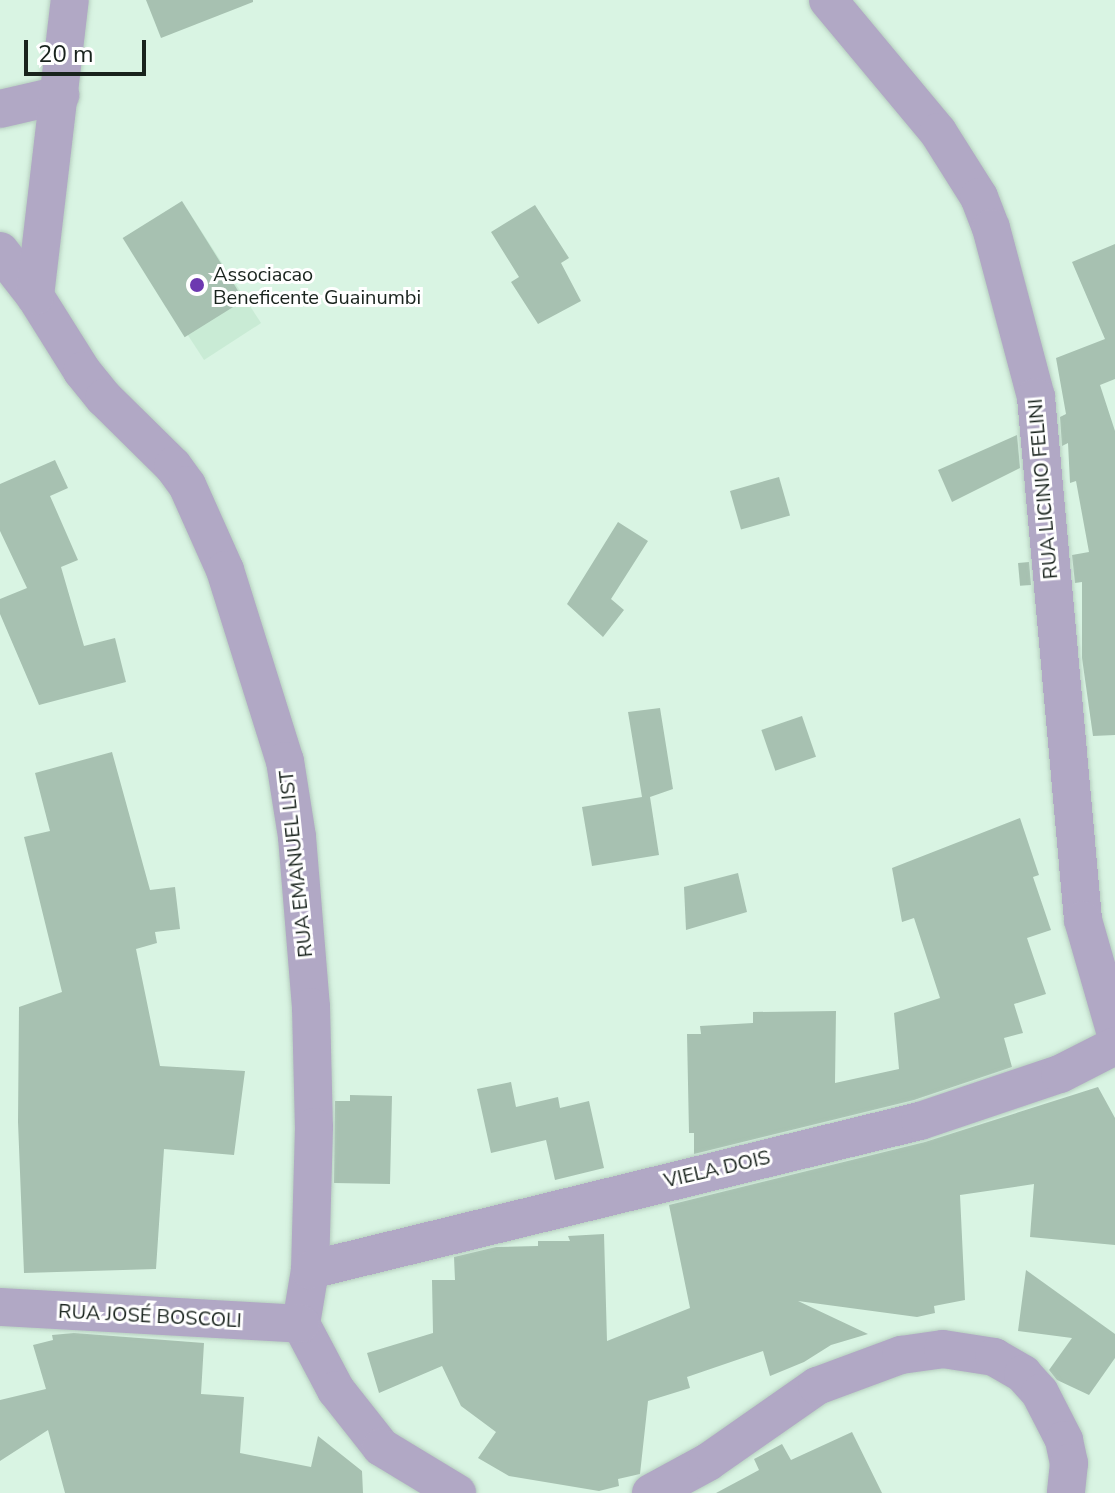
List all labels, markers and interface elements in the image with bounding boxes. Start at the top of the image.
scale bar [28,24,150,74]
text: 20 m [38,38,94,70]
place label: Associacao Beneficente Guainumbi [213,262,421,309]
marker: Associacao Beneficente Guainumbi [188,276,206,294]
street label: RUA LICINIO FELINI [1023,398,1063,580]
street label: RUA EMANUEL LIST [274,769,318,959]
street label: VIELA DOIS [662,1145,772,1193]
street label: RUA JOSÉ BOSCOLI [58,1299,242,1333]

